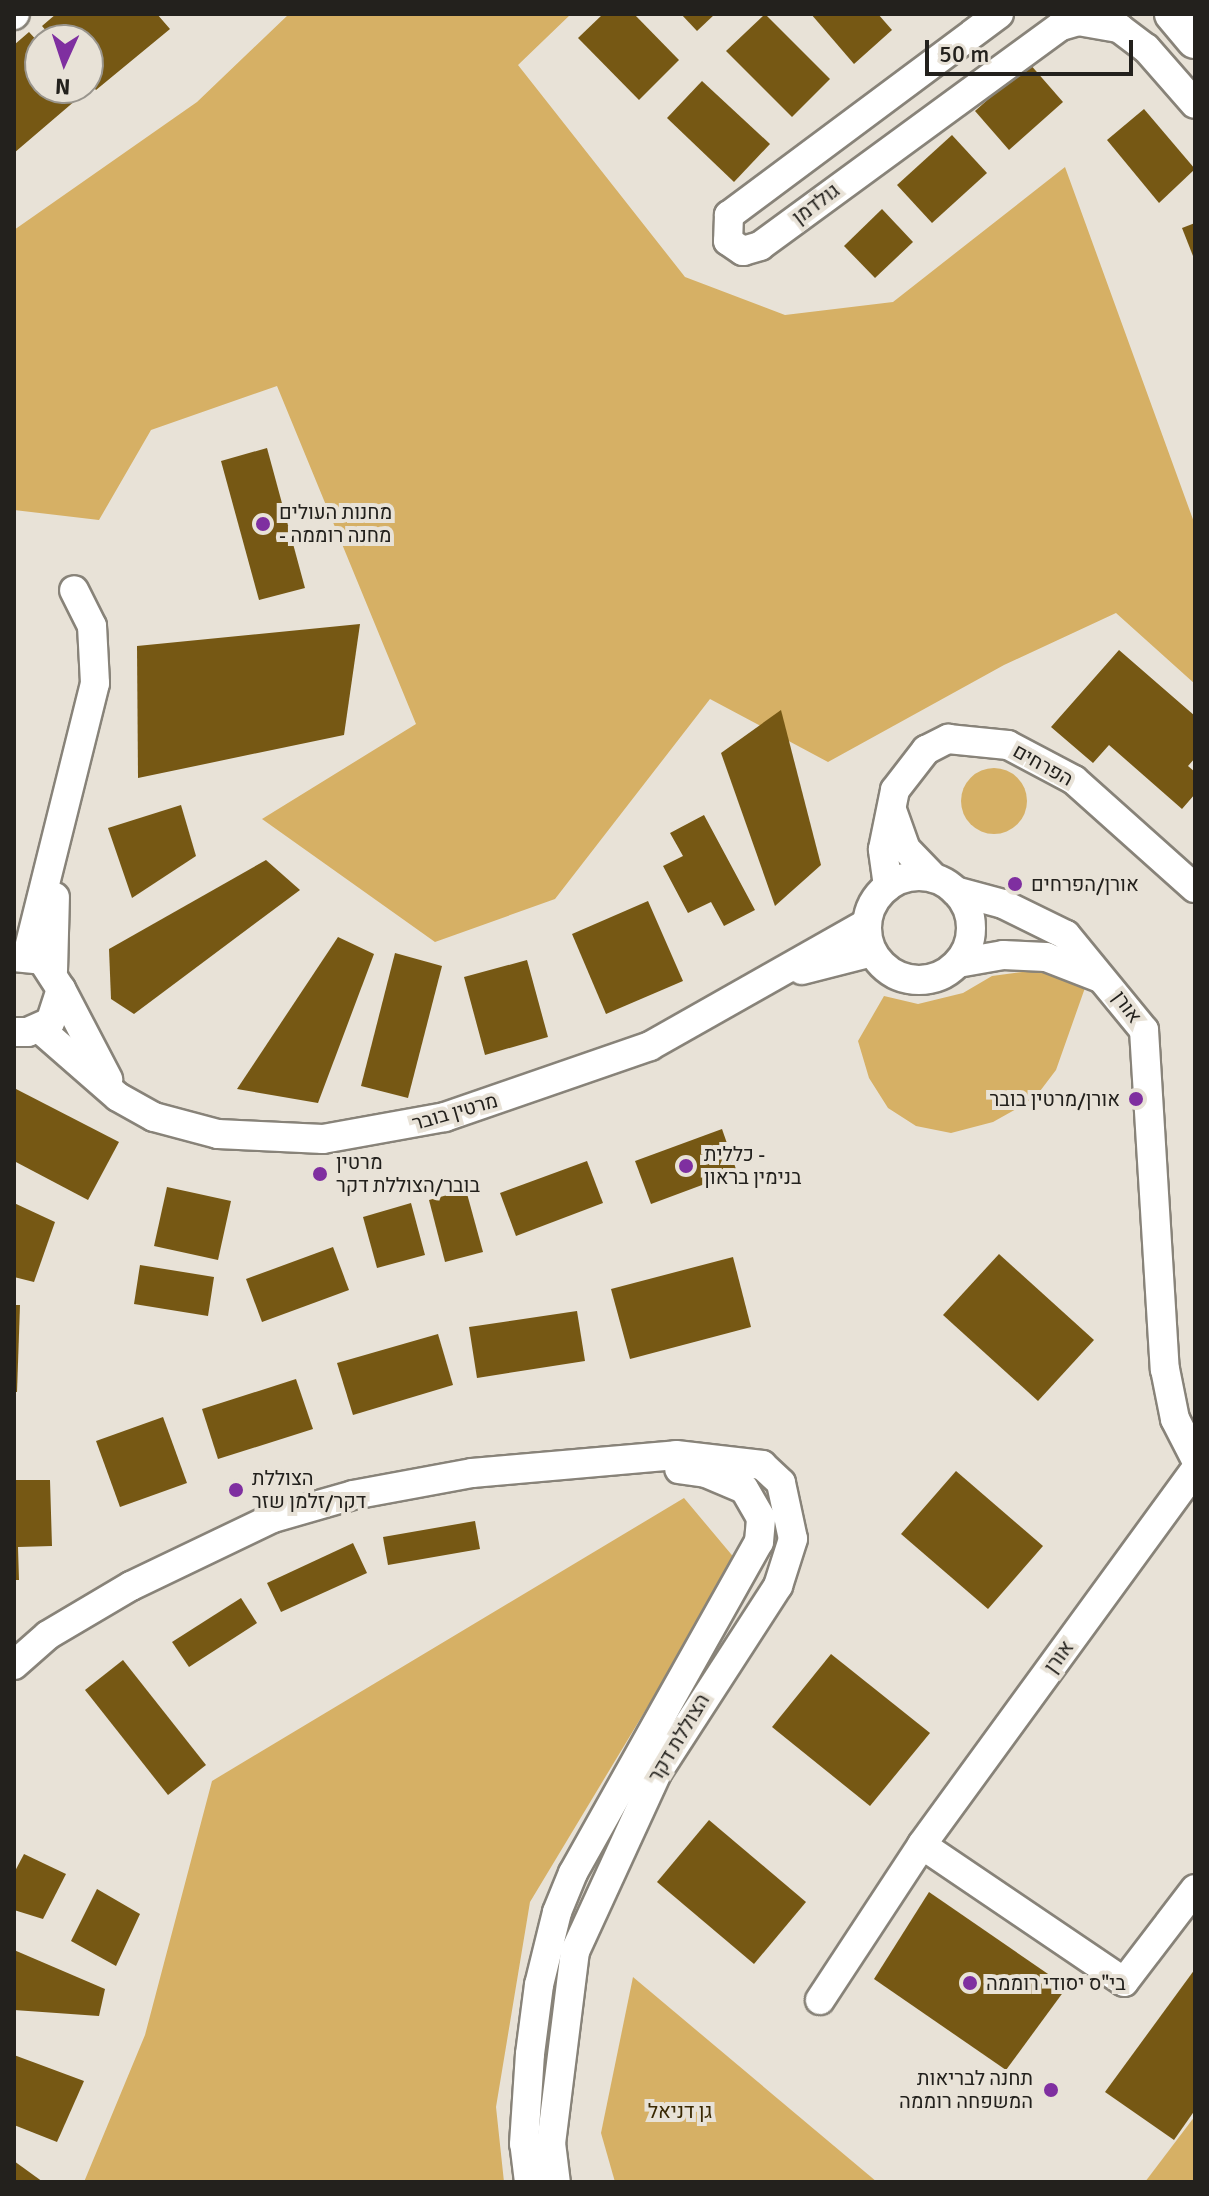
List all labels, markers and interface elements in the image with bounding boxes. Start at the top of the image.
north arrow [24,24,104,104]
scale bar [929,24,1137,74]
text: 50 m [939,39,989,69]
text: N [54,73,71,100]
street label: גולדמן [788,179,844,229]
place label: מחנות העולים - מחנה רוממה [279,500,392,547]
marker: מחנות העולים - מחנה רוממה [254,515,272,533]
street label: הפרחים [1009,739,1077,791]
place label: אורן/הפרחים [1031,872,1139,896]
marker: אורן/הפרחים [1006,875,1024,893]
street label: אורן [1107,986,1147,1028]
place label: אורן/מרטין בובר [989,1087,1120,1111]
street label: מרטין בובר [409,1088,501,1136]
marker: אורן/מרטין בובר [1127,1090,1145,1108]
place label: כללית - בנימין בראון [704,1142,802,1189]
place label: מרטין בובר/הצוללת דקר [336,1150,480,1197]
marker: כללית - בנימין בראון [675,1155,697,1177]
marker: מרטין בובר/הצוללת דקר [311,1165,329,1183]
place label: הצוללת דקר/זלמן שזר [252,1466,366,1513]
marker: הצוללת דקר/זלמן שזר [227,1481,245,1499]
street label: אורן [1039,1636,1079,1678]
street label: הצוללת דקר [643,1690,715,1786]
place label: בי"ס יסודי רוממה [986,1971,1126,1995]
marker: בי"ס יסודי רוממה [961,1974,979,1992]
place label: תחנה לבריאות המשפחה רוממה [899,2066,1033,2113]
marker: תחנה לבריאות המשפחה רוממה [1040,2079,1062,2101]
park label: גן דניאל [648,2099,712,2123]

